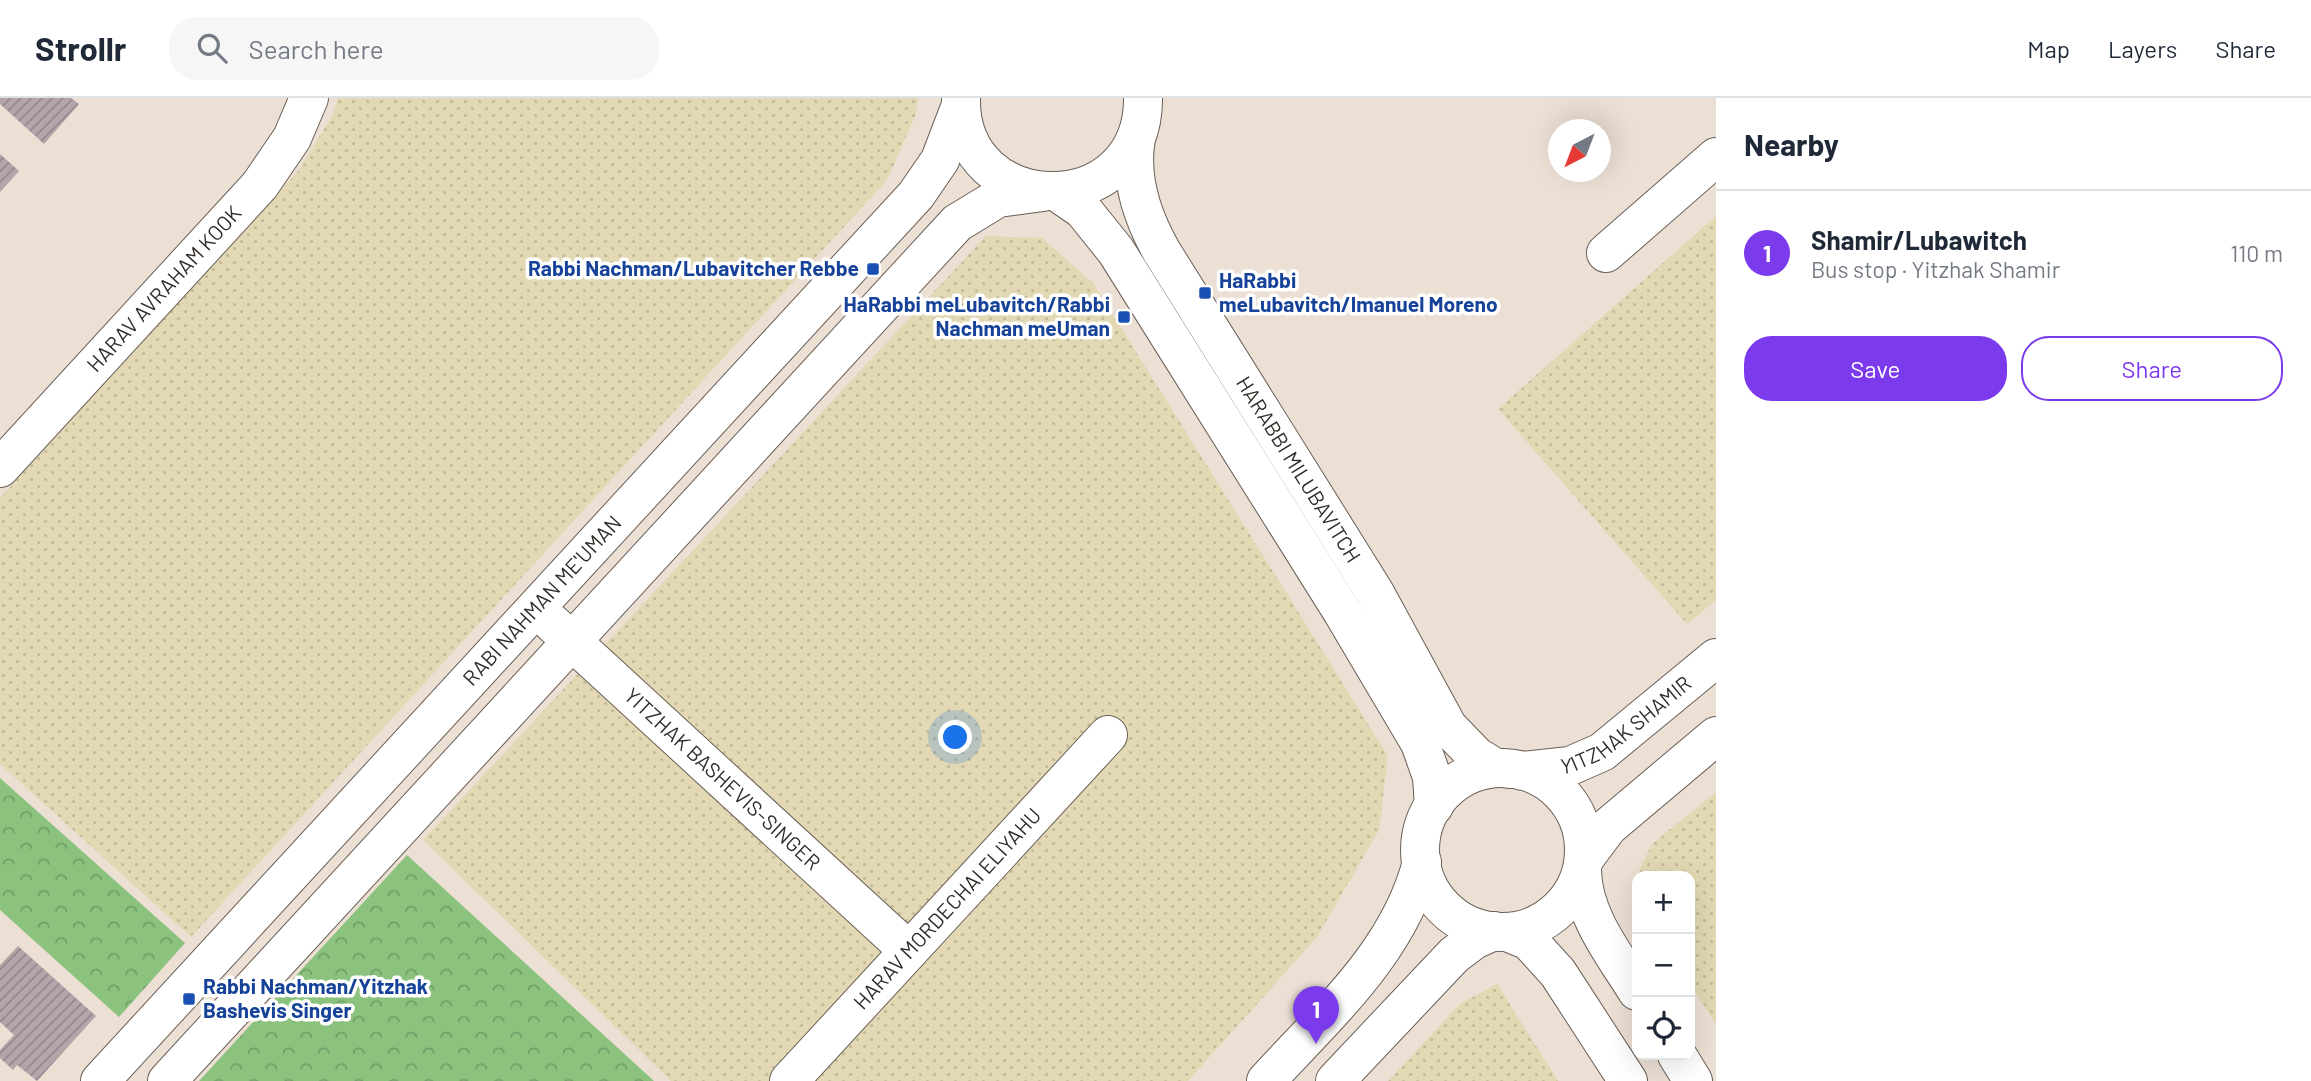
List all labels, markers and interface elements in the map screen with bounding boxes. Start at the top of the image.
search box [169,17,659,80]
text: Strollr [35,28,127,68]
icon: search [193,29,231,67]
text: Search here [249,33,384,64]
text: Map [2027,34,2070,63]
text: Layers [2108,34,2177,63]
text: Share [2215,34,2276,63]
north arrow [1548,119,1611,182]
text: Nearby [1744,126,1839,162]
street label: HARAV AVRAHAM KOOK [81,200,246,376]
text: Shamir/Lubawitch [1811,224,2027,255]
text: 1 [1763,239,1771,267]
text: 110 m [2230,239,2283,267]
place label: Rabbi Nachman/Lubavitcher Rebbe [528,255,859,280]
text: Bus stop · Yitzhak Shamir [1811,255,2060,283]
marker: Rabbi Nachman/Lubavitcher Rebbe [865,261,881,277]
place label: HaRabbi meLubavitch/Imanuel Moreno [1219,267,1498,316]
marker: HaRabbi meLubavitch/Imanuel Moreno [1197,285,1213,301]
place label: HaRabbi meLubavitch/Rabbi Nachman meUman [844,291,1110,340]
marker: HaRabbi meLubavitch/Rabbi Nachman meUman [1116,309,1132,325]
button: Save [1744,336,2007,401]
button: Share [2021,336,2283,401]
street label: HARABBI MILUBAVITCH [1232,371,1367,567]
street label: RABI NAHMAN ME'UMAN [457,509,626,690]
street label: YITZHAK SHAMIR [1559,670,1696,778]
street label: YITZHAK BASHEVIS-SINGER [620,682,826,874]
your location [938,720,972,754]
street label: HARAV MORDECHAI ELIYAHU [848,802,1045,1014]
map controls [1632,871,1695,1060]
button: + [1632,871,1695,934]
button: − [1632,934,1695,997]
place label: Rabbi Nachman/Yitzhak Bashevis Singer [203,973,428,1022]
pin: 1 [1293,986,1339,1044]
marker: Rabbi Nachman/Yitzhak Bashevis Singer [181,991,197,1007]
button: locate [1632,997,1695,1060]

